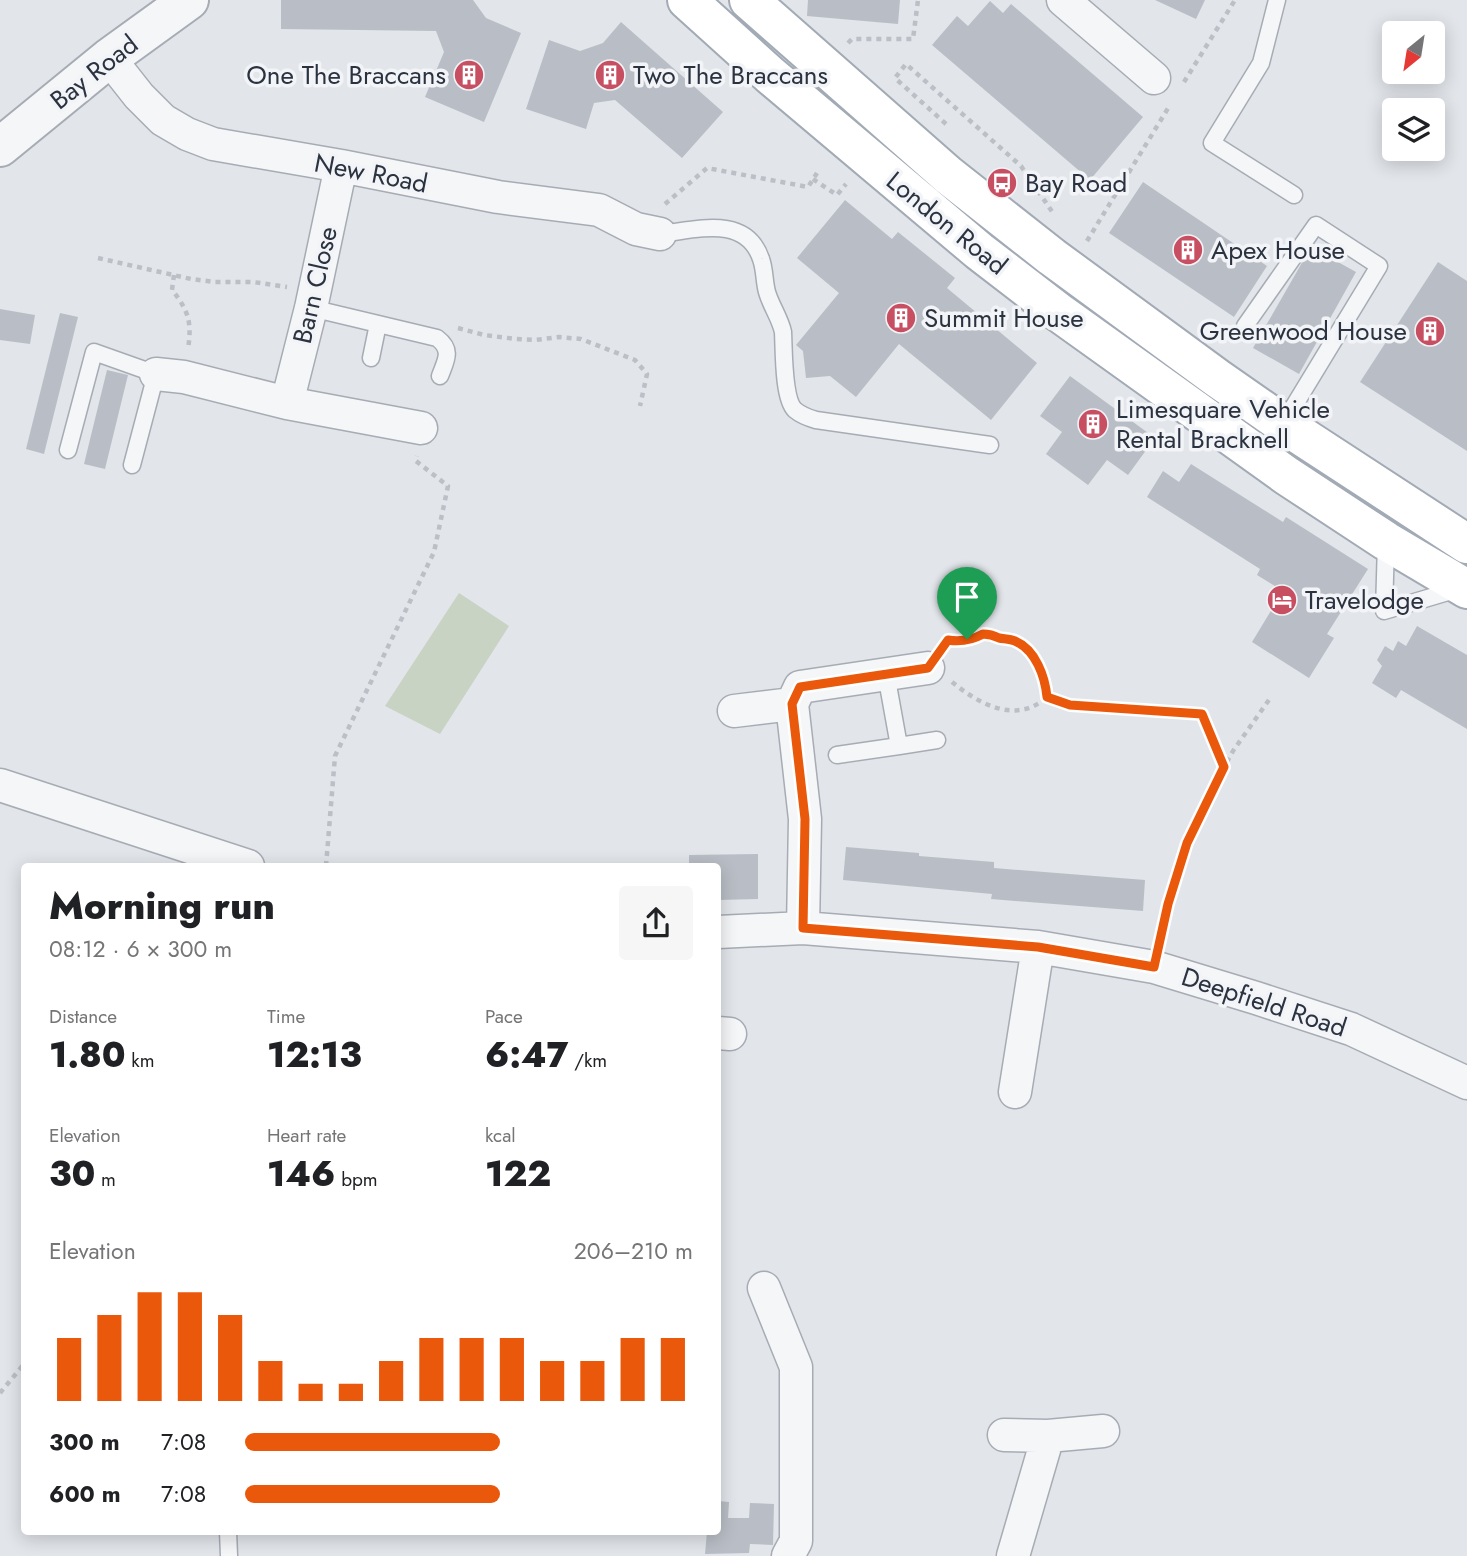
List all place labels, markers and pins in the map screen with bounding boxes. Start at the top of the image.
place label: One The Braccans [246,56,446,94]
place label: Two The Braccans [633,56,828,94]
building icon: One The Braccans [452,58,486,92]
building icon: Two The Braccans [593,58,627,92]
place label: Bay Road [1025,164,1127,202]
bus stop icon: Bay Road [985,166,1019,200]
place label: Apex House [1211,231,1345,269]
building icon: Apex House [1171,233,1205,267]
place label: Summit House [924,299,1084,337]
building icon: Summit House [884,301,918,335]
place label: Greenwood House [1199,312,1407,350]
building icon: Greenwood House [1413,314,1447,348]
place label: Limesquare Vehicle Rental Bracknell [1116,390,1330,458]
building icon: Limesquare Vehicle Rental Bracknell [1076,407,1110,441]
pin [937,567,997,639]
place label: Travelodge [1305,581,1424,619]
hotel icon: Travelodge [1265,583,1299,617]

